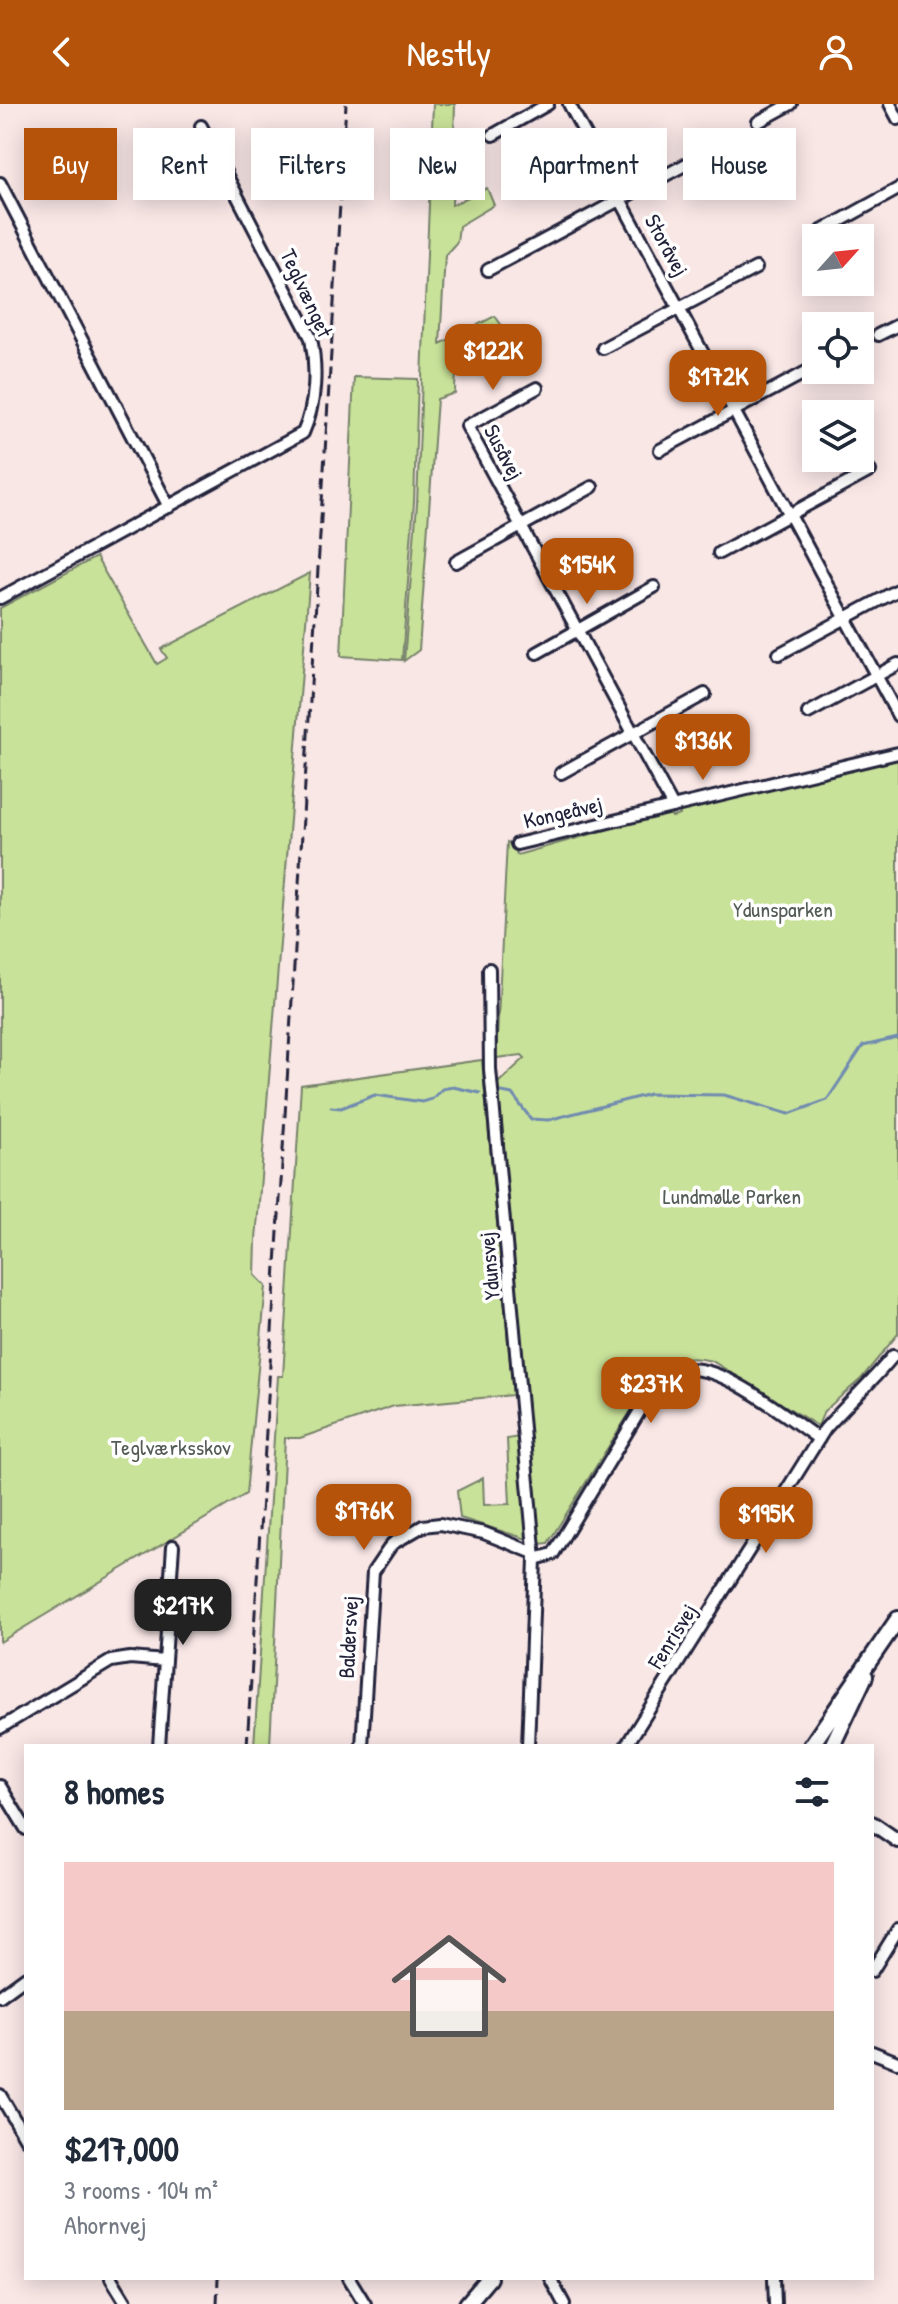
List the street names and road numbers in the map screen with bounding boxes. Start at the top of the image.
street label: Storåvej [638,209,696,281]
street label: Teglvænget [273,244,341,343]
street label: Susåvej [477,419,531,485]
street label: Kongeåvej [521,788,605,836]
street label: Ydunsvej [471,1231,507,1301]
street label: Baldersvej [331,1595,365,1679]
street label: Fenrisvej [640,1598,704,1675]

